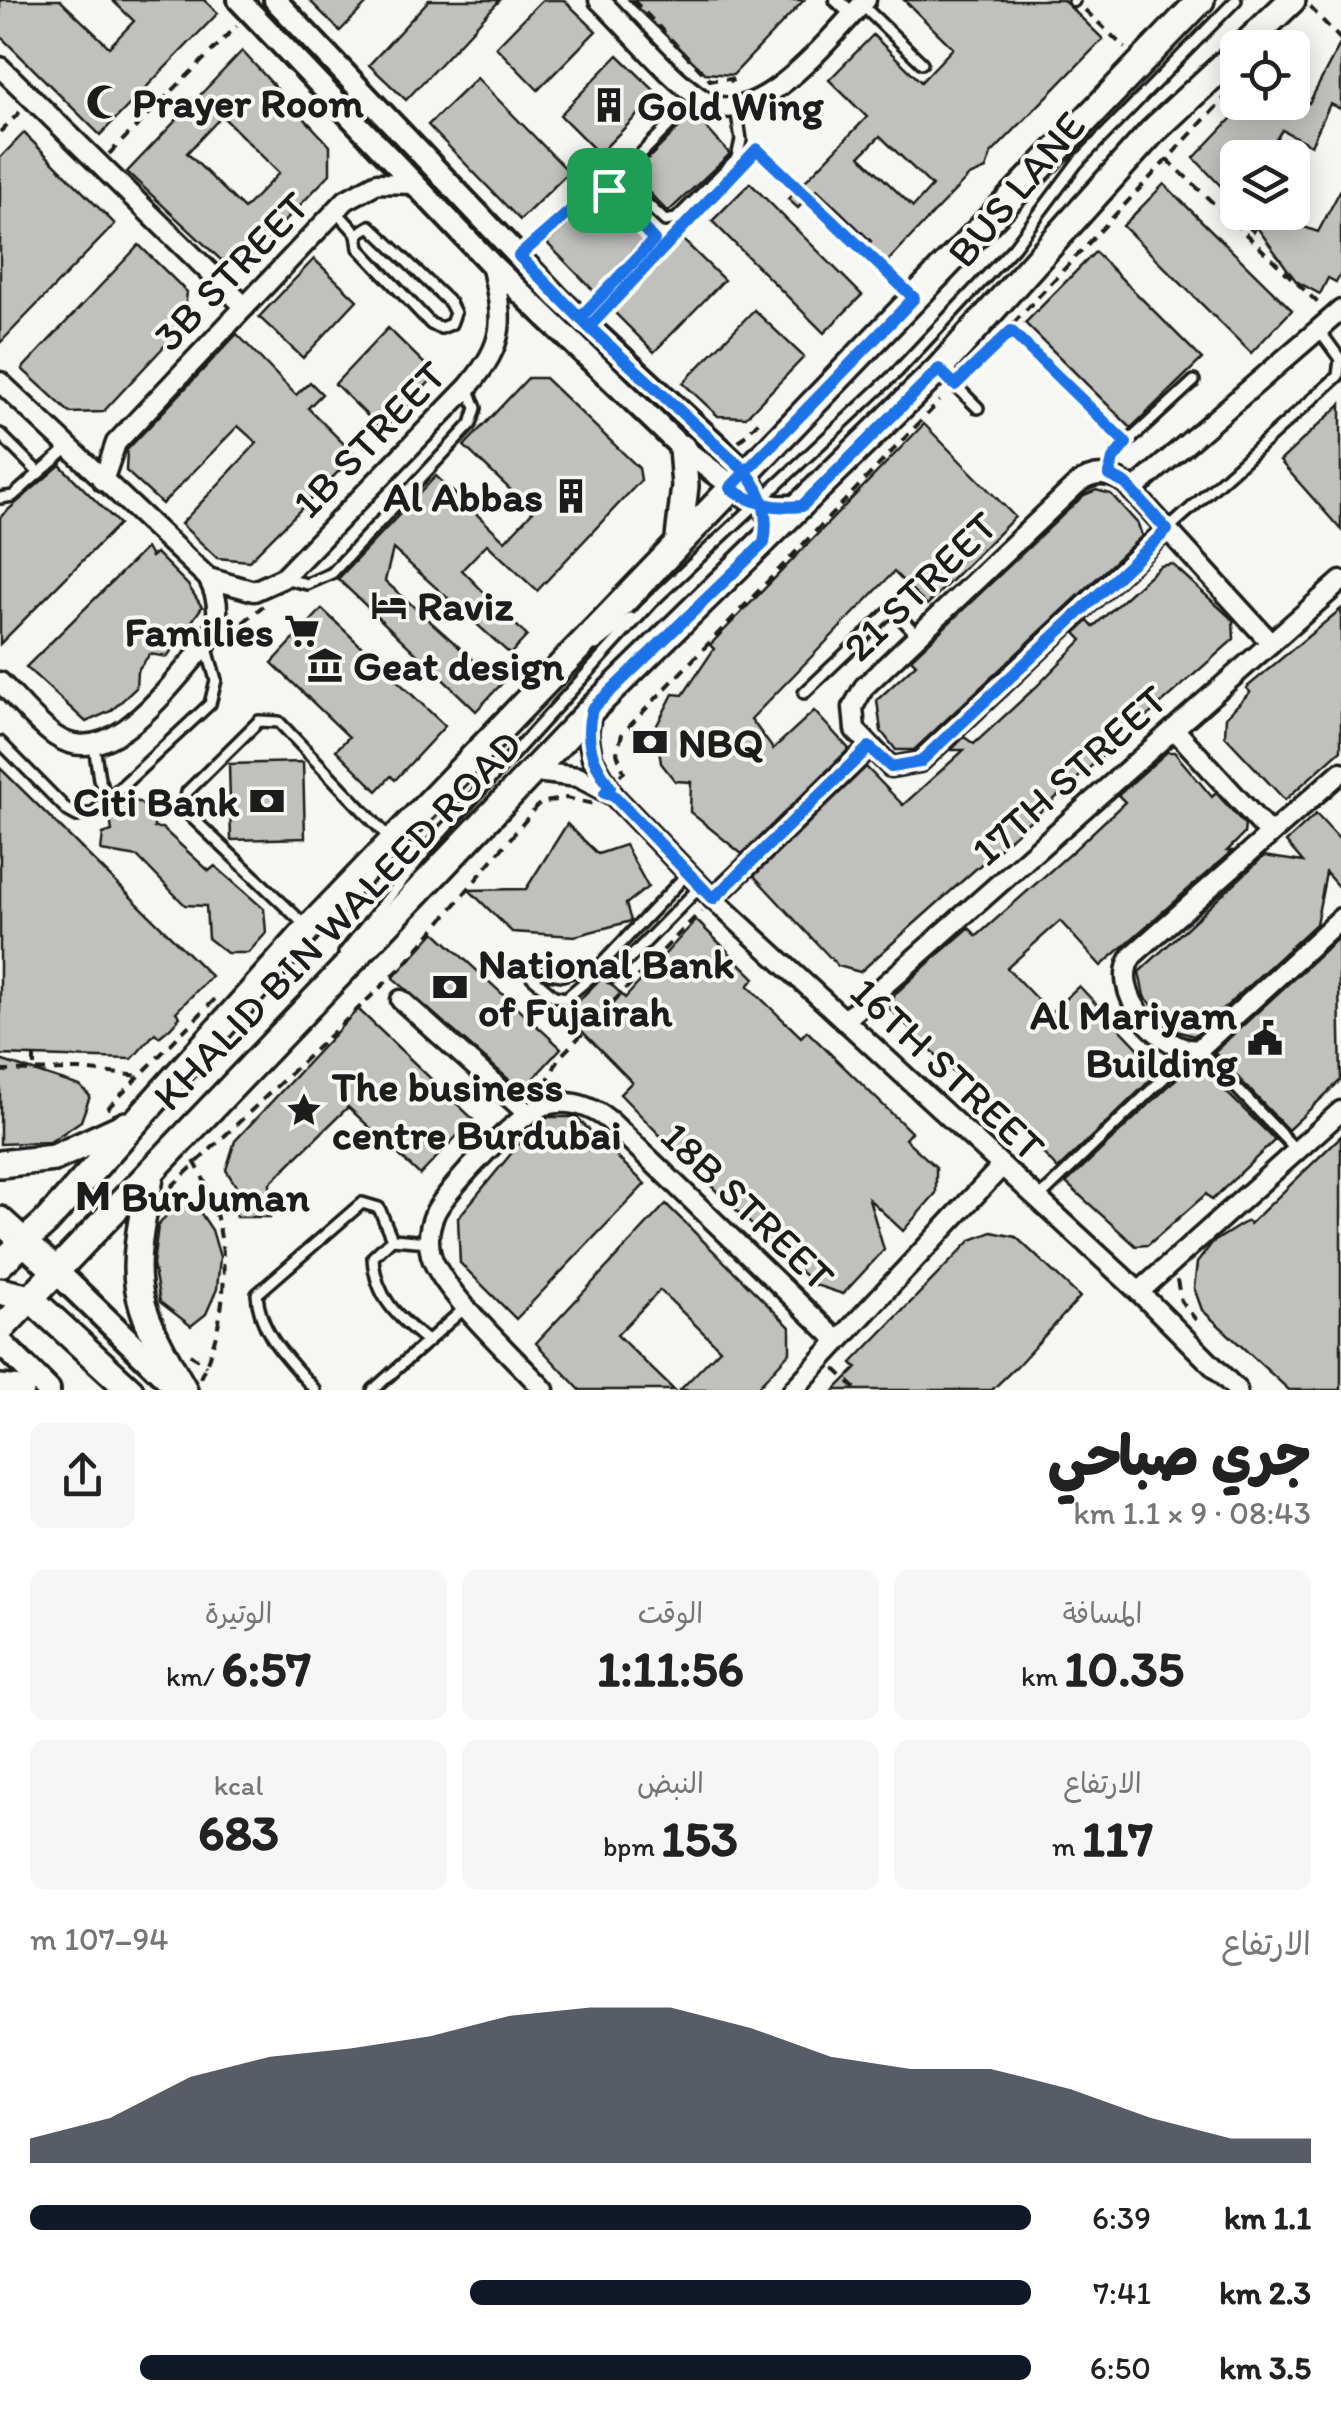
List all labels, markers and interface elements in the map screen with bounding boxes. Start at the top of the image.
map controls [1220,30,1310,230]
button: locate [1220,30,1310,120]
place label: Prayer Room [132,77,365,128]
place label: Gold Wing [637,80,824,131]
mosque icon: Prayer Room [85,83,123,121]
building icon: Gold Wing [590,86,628,124]
street label: BUS LANE [936,101,1096,277]
button: layers [1220,140,1310,230]
pin [567,148,652,233]
icon: arrive [582,163,637,218]
street label: 3B STREET [142,180,320,361]
street label: 1B STREET [282,349,457,528]
place label: Al Abbas [384,471,543,522]
building icon: Al Abbas [552,477,590,515]
street label: 21 STREET [832,500,1008,672]
place label: Raviz [417,580,514,631]
hotel icon: Raviz [370,586,408,624]
place label: Families [124,606,274,657]
supermarket icon: Families [283,612,321,650]
place label: Geat design [353,640,565,691]
museum icon: Geat design [306,646,344,684]
street label: 17TH STREET [961,673,1178,876]
place label: NBQ [678,717,763,768]
street label: KHALID BIN WALEED ROAD [142,719,532,1121]
bank icon: NBQ [631,723,669,761]
place label: Citi Bank [73,776,239,827]
bank icon: Citi Bank [248,782,286,820]
place label: National Bank of Fujairah [478,938,734,1037]
street label: 16TH STREET [840,966,1056,1172]
bank icon: National Bank of Fujairah [431,968,469,1006]
place label: Al Mariyam Building [1030,989,1238,1088]
public building icon: Al Mariyam Building [1246,1019,1284,1057]
place label: The business centre Burdubai [331,1061,622,1160]
place icon: The business centre Burdubai [285,1091,323,1129]
street label: 18B STREET [650,1111,846,1302]
place label: BurJuman [121,1171,310,1222]
metro station icon: BurJuman [74,1177,112,1215]
button: share [30,1423,135,1528]
text: جري صباحي [1048,1423,1311,1489]
text: 08:43 · 9 × 1.1 km [1073,1494,1311,1532]
text: الوتيرة [205,1596,272,1630]
text: الوقت [638,1596,703,1630]
text: المسافة [1063,1596,1142,1630]
text: 6:57 [221,1638,311,1699]
text: 1:11:56 [597,1638,744,1699]
text: 10.35 [1064,1638,1184,1699]
text: /km [166,1659,221,1693]
text: km [1021,1659,1064,1693]
text: النبض [637,1766,704,1800]
text: الارتفاع [1063,1766,1142,1800]
text: kcal [214,1768,263,1802]
text: 683 [198,1802,279,1863]
text: 153 [661,1808,738,1869]
text: 117 [1082,1808,1153,1869]
text: bpm [603,1829,661,1863]
text: m [1052,1829,1082,1863]
text: 94–107 m [30,1920,168,1958]
text: الارتفاع [1221,1925,1311,1963]
text: 6:39 [1092,2199,1151,2237]
text: 1.1 km [1224,2199,1311,2237]
text: 7:41 [1093,2274,1151,2312]
text: 2.3 km [1219,2274,1311,2312]
text: 6:50 [1090,2349,1151,2387]
text: 3.5 km [1219,2349,1311,2387]

